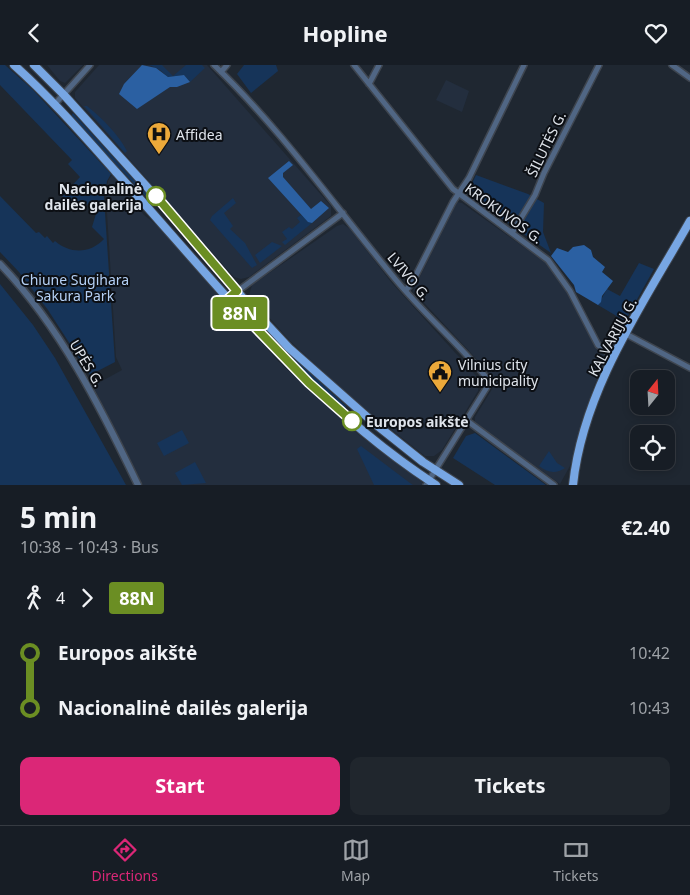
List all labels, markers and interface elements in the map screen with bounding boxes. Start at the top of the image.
text: Hopline [302,18,388,48]
icon: back [20,19,48,47]
icon: heart [642,19,670,47]
street label: ŠILUTĖS G. [522,108,570,180]
hospital icon: Affidea [146,121,172,155]
place label: Affidea [176,125,223,144]
street label: KROKUVOS G. [461,178,547,248]
place label: Nacionalinė dailės galerija [45,179,142,214]
marker: Nacionalinė dailės galerija [146,186,166,206]
street label: LVIVO G. [383,248,435,304]
park label: Chiune Sugihara Sakura Park [21,270,129,305]
street label: KALVARIJŲ G. [583,294,641,380]
line badge: 88N [211,297,269,329]
text: 88N [222,301,258,325]
street label: UPĖS G. [66,336,108,390]
place label: Vilnius city municipality [458,355,539,390]
public building icon: Vilnius city municipality [427,359,453,393]
north arrow [630,370,675,415]
map controls [630,370,675,470]
marker: Europos aikštė [342,411,362,431]
place label: Europos aikštė [366,412,469,431]
button: locate [630,425,675,470]
text: 5 min [20,498,97,536]
text: €2.40 [621,515,670,541]
text: 10:38 – 10:43 · Bus [20,536,159,558]
icon: walk [20,584,48,612]
icon: forward [73,584,101,612]
text: 88N [119,586,154,610]
text: 4 [56,587,65,609]
text: Europos aikštė [58,640,197,666]
text: 10:42 [629,642,670,664]
text: Nacionalinė dailės galerija [58,695,308,721]
text: 10:43 [629,697,670,719]
button: Start [20,757,340,815]
button: Tickets [350,757,670,815]
tab: Directions [92,836,158,885]
tab: Map [341,836,370,885]
tab: Tickets [553,836,598,885]

